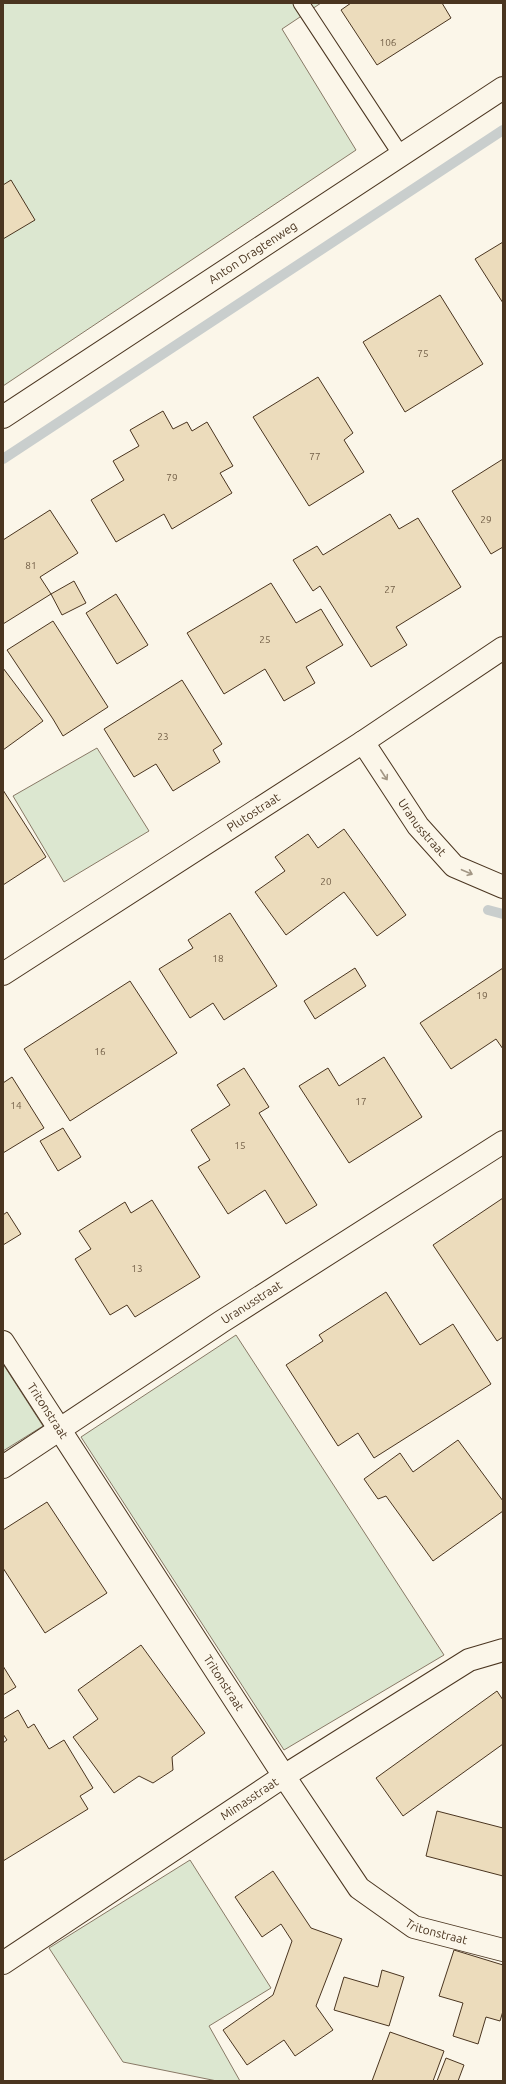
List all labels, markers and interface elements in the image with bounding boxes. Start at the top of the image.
house number: 106 [380,37,397,48]
street label: Anton Dragtenweg [206,218,299,286]
house number: 75 [417,348,429,359]
house number: 77 [309,451,321,462]
house number: 79 [166,472,178,483]
house number: 29 [480,514,492,525]
house number: 81 [25,560,37,571]
house number: 27 [384,584,396,595]
house number: 25 [259,634,271,645]
house number: 23 [157,731,169,742]
one-way arrow [380,769,388,780]
street label: Plutostraat [224,790,282,834]
street label: Uranusstraat [396,796,449,859]
one-way arrow [461,869,473,876]
house number: 20 [320,876,332,887]
house number: 18 [212,953,224,964]
house number: 19 [476,990,488,1001]
house number: 16 [94,1046,106,1057]
house number: 17 [355,1096,367,1107]
house number: 14 [10,1100,22,1111]
house number: 15 [234,1140,246,1151]
house number: 13 [131,1263,143,1274]
street label: Uranusstraat [218,1278,284,1326]
street label: Tritonstraat [25,1380,71,1441]
street label: Tritonstraat [201,1652,247,1713]
street label: Mimasstraat [218,1775,281,1822]
street label: Tritonstraat [403,1916,469,1947]

